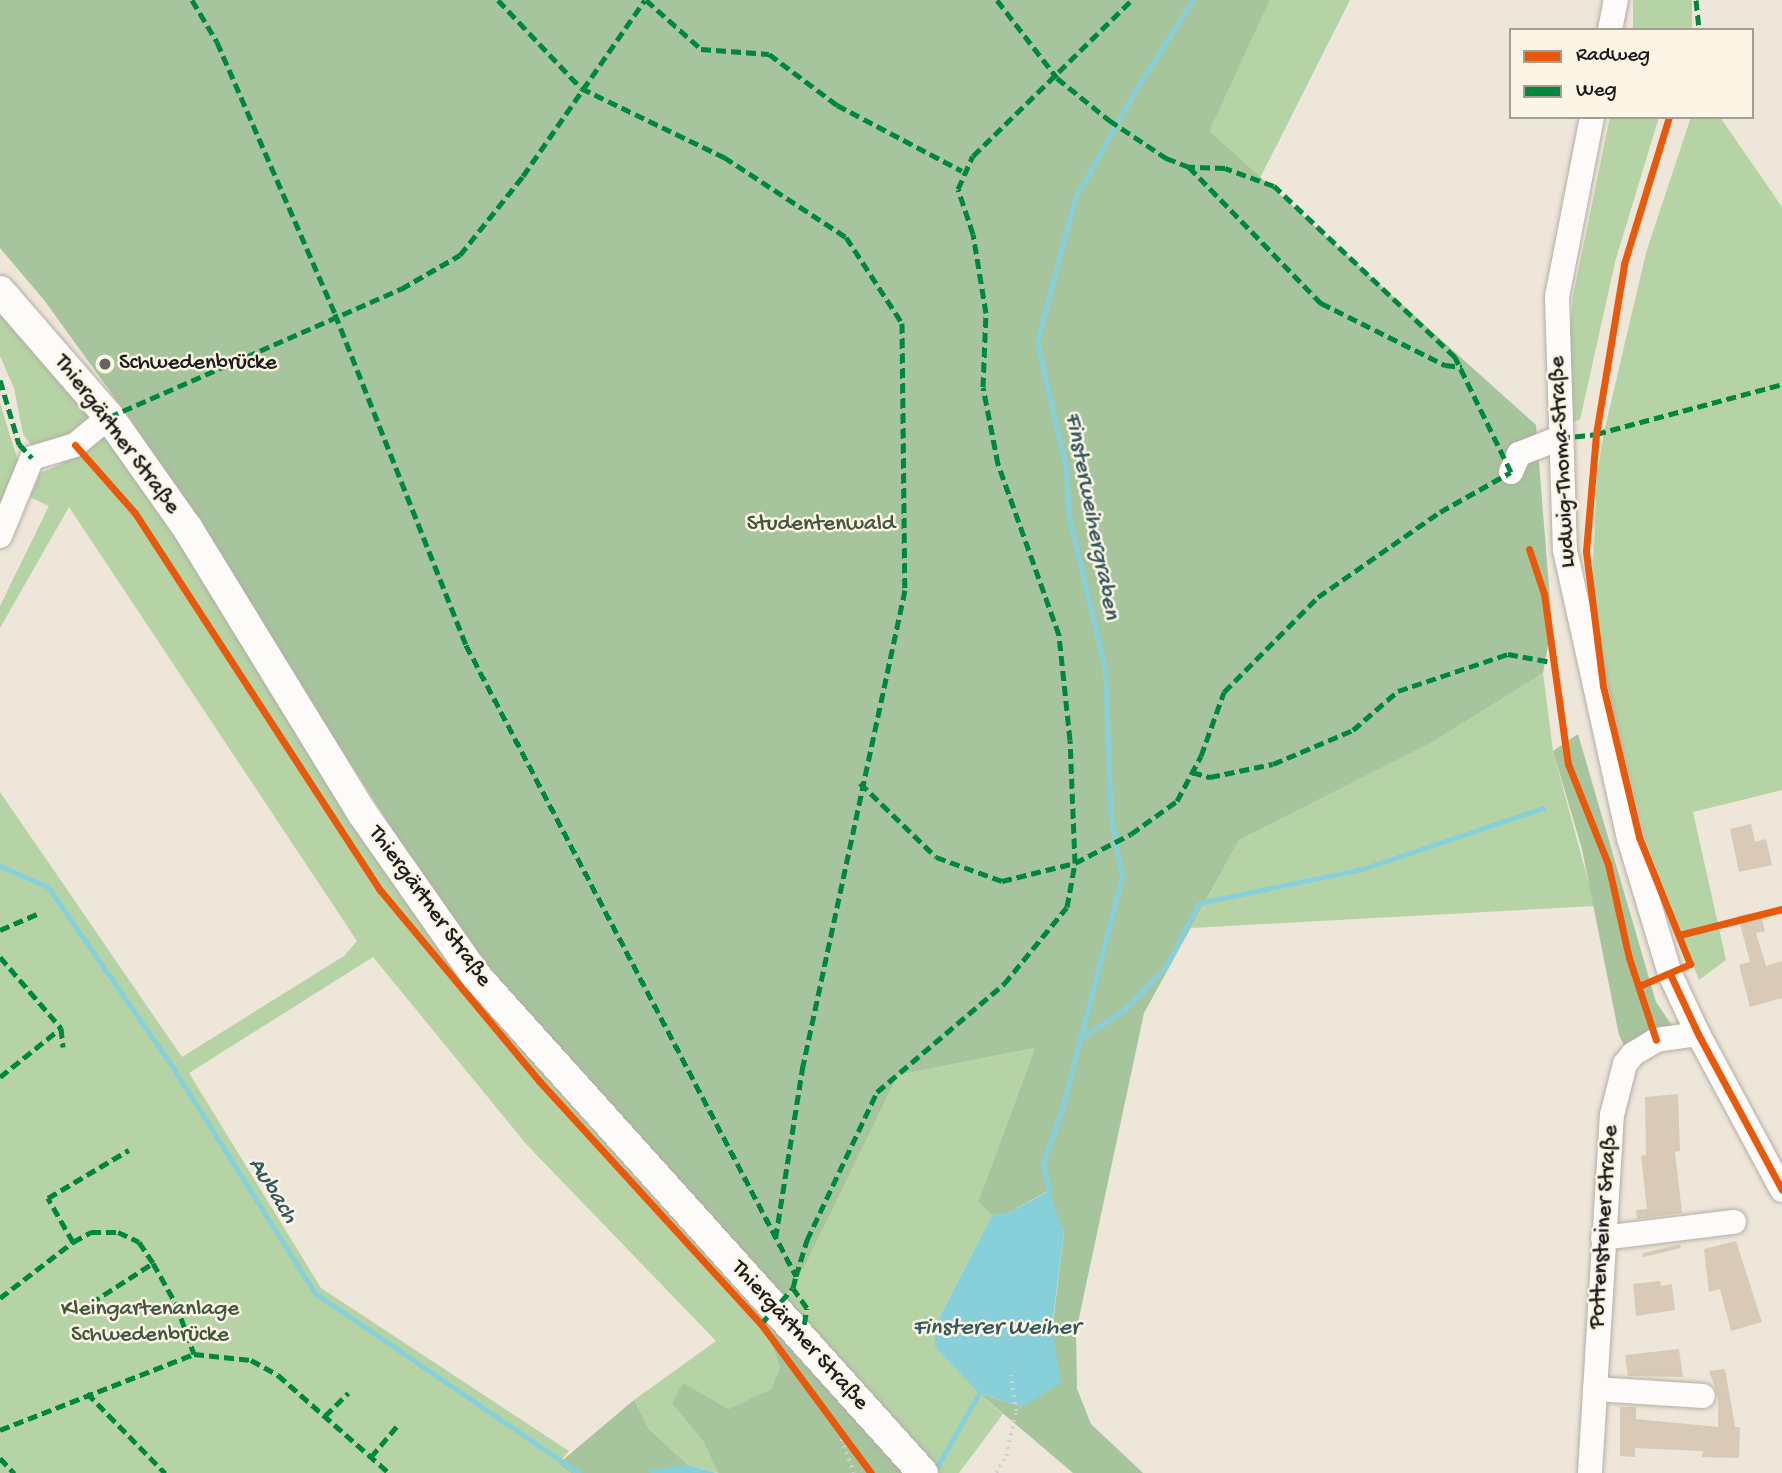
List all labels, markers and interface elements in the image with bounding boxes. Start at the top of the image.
legend [1509,28,1754,119]
text: Radweg [1576,44,1650,69]
text: Weg [1576,79,1617,104]
street label: Thiergärtner Straße [47,350,185,520]
place label: Schwedenbrücke [119,350,277,378]
street label: Ludwig-Thoma-Straße [1545,355,1583,569]
marker: Schwedenbrücke [97,356,113,372]
water label: Finsterweihergraben [1057,410,1125,622]
park label: Studentenwald [747,511,895,539]
street label: Thiergärtner Straße [361,821,497,993]
street label: Pottensteiner Straße [1584,1124,1626,1330]
water label: Aubach [241,1153,303,1229]
street label: Thiergärtner Straße [724,1255,874,1417]
park label: Kleingartenanlage Schwedenbrücke [61,1296,239,1350]
water label: Finsterer Weiher [913,1315,1079,1343]

